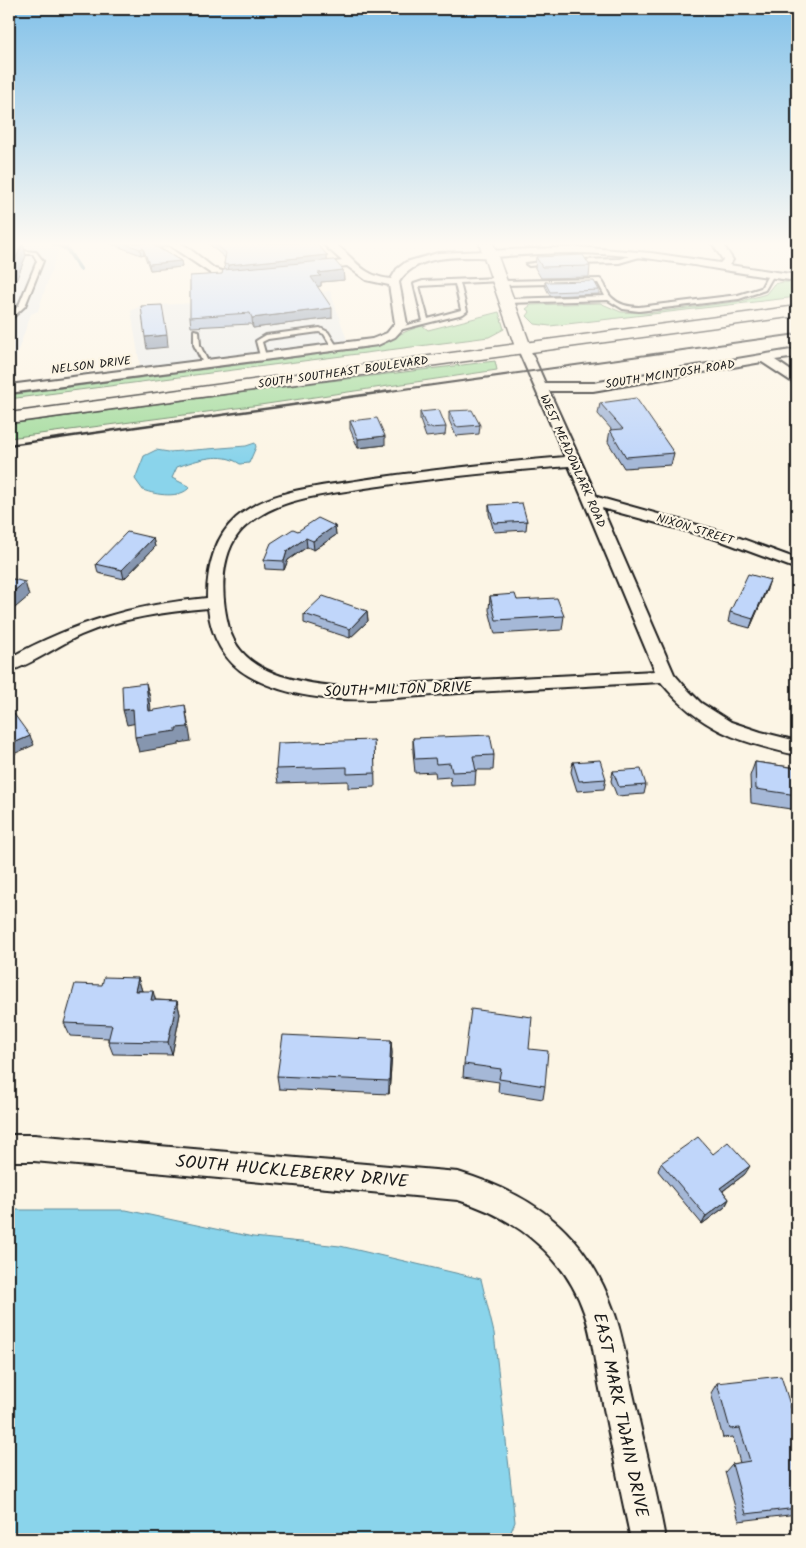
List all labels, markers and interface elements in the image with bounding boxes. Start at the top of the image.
street label: NELSON DRIVE [50,351,133,380]
street label: SOUTH SOUTHEAST BOULEVARD [257,351,430,394]
street label: SOUTH MCINTOSH ROAD [604,355,737,394]
street label: WEST MEADOWLARK ROAD [534,391,611,531]
street label: NIXON STREET [654,509,737,551]
street label: SOUTH MILTON DRIVE [324,675,474,705]
street label: SOUTH HUCKLEBERRY DRIVE [174,1148,410,1197]
street label: EAST MARK TWAIN DRIVE [584,1310,656,1521]

